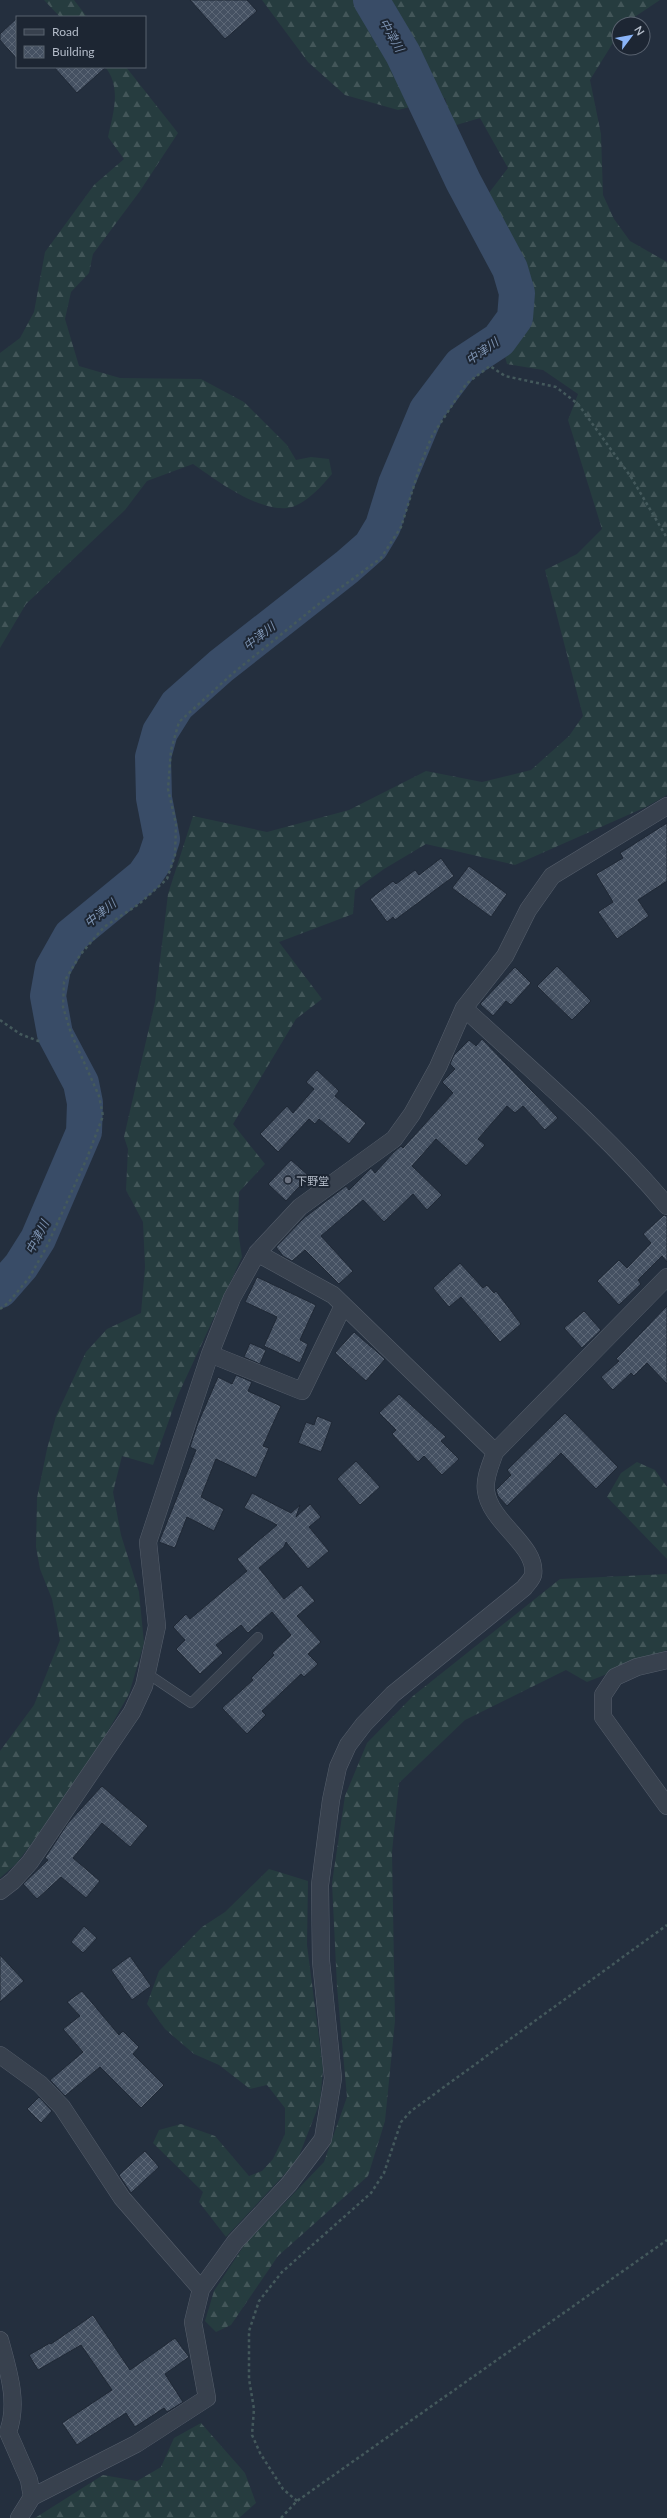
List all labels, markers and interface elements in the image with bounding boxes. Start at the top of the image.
legend [16,16,146,68]
water label: 中津川 [377,16,408,56]
north arrow [611,16,651,56]
text: N [632,23,648,37]
text: Road [52,24,79,39]
text: Building [52,44,95,59]
water label: 中津川 [463,333,503,367]
water label: 中津川 [240,618,279,653]
water label: 中津川 [81,895,120,930]
place label: 下野堂 [296,1174,329,1187]
marker: 下野堂 [283,1175,293,1185]
water label: 中津川 [22,1216,53,1256]

